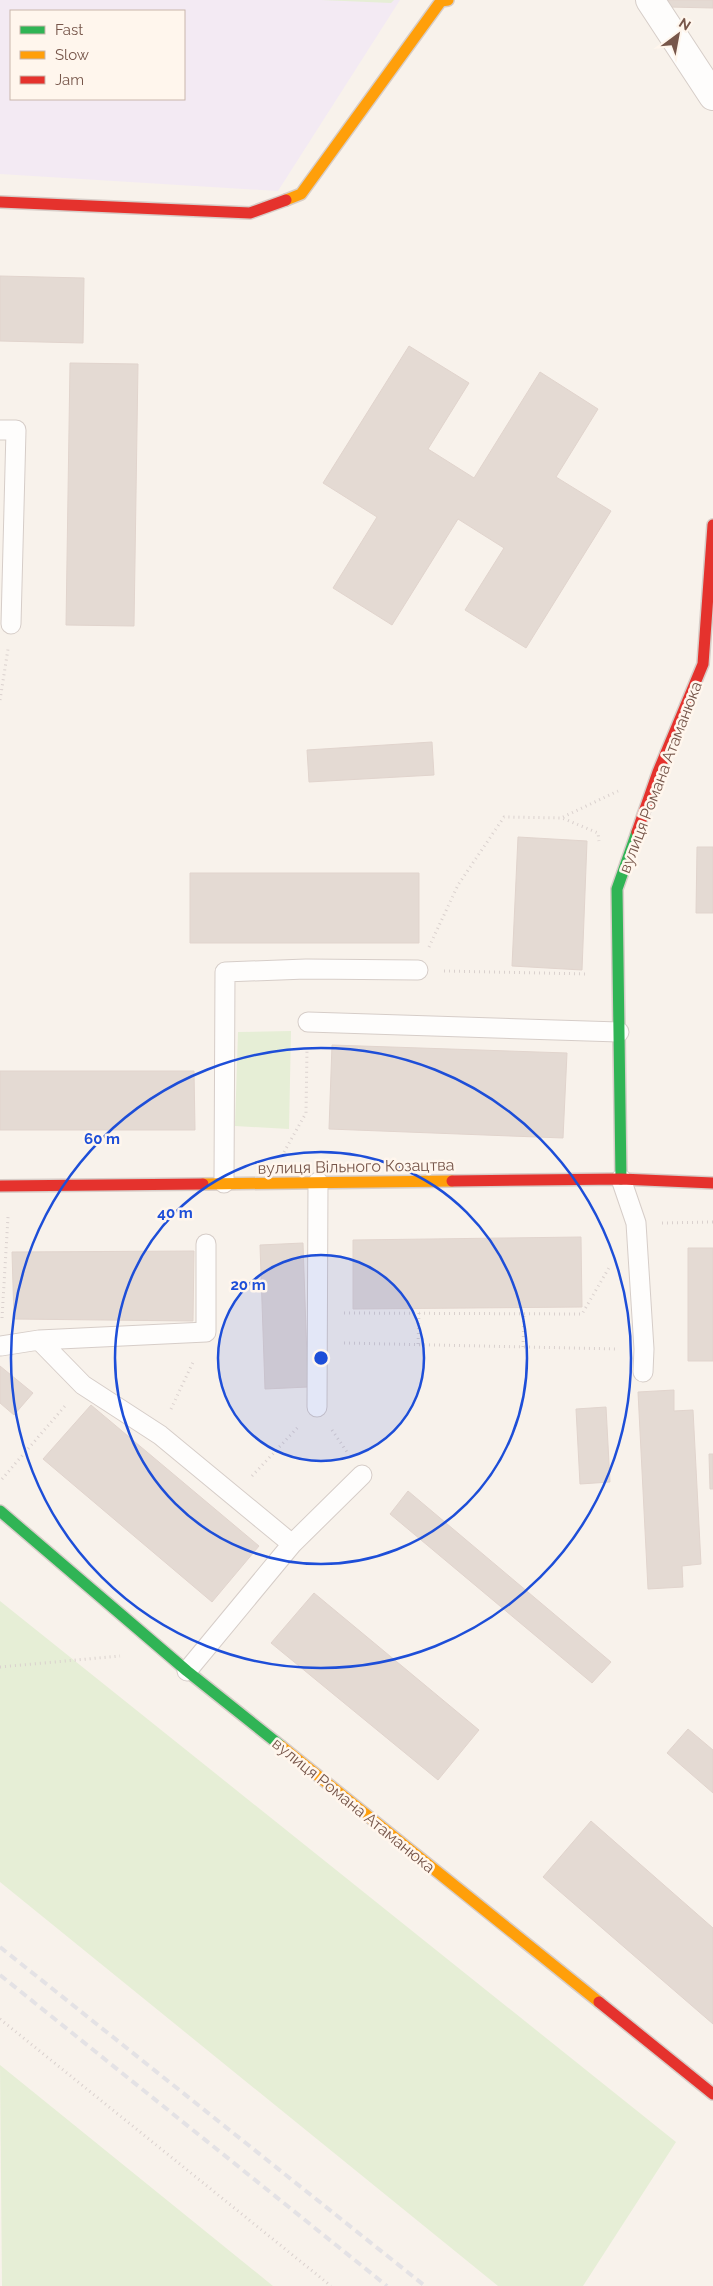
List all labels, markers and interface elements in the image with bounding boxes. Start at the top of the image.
legend [10,10,185,100]
north arrow [653,10,703,60]
text: N [676,14,694,34]
text: Fast [55,21,83,39]
text: Slow [55,46,89,64]
text: Jam [55,71,84,89]
street label: вулиця Романа Атаманюка [615,679,706,876]
text: 60 m [84,1130,120,1148]
street label: вулиця Вільного Козацтва [257,1155,455,1178]
text: 40 m [157,1204,193,1222]
text: 20 m [230,1276,266,1294]
centre of rings [312,1349,330,1367]
street label: вулиця Романа Атаманюка [269,1734,439,1877]

